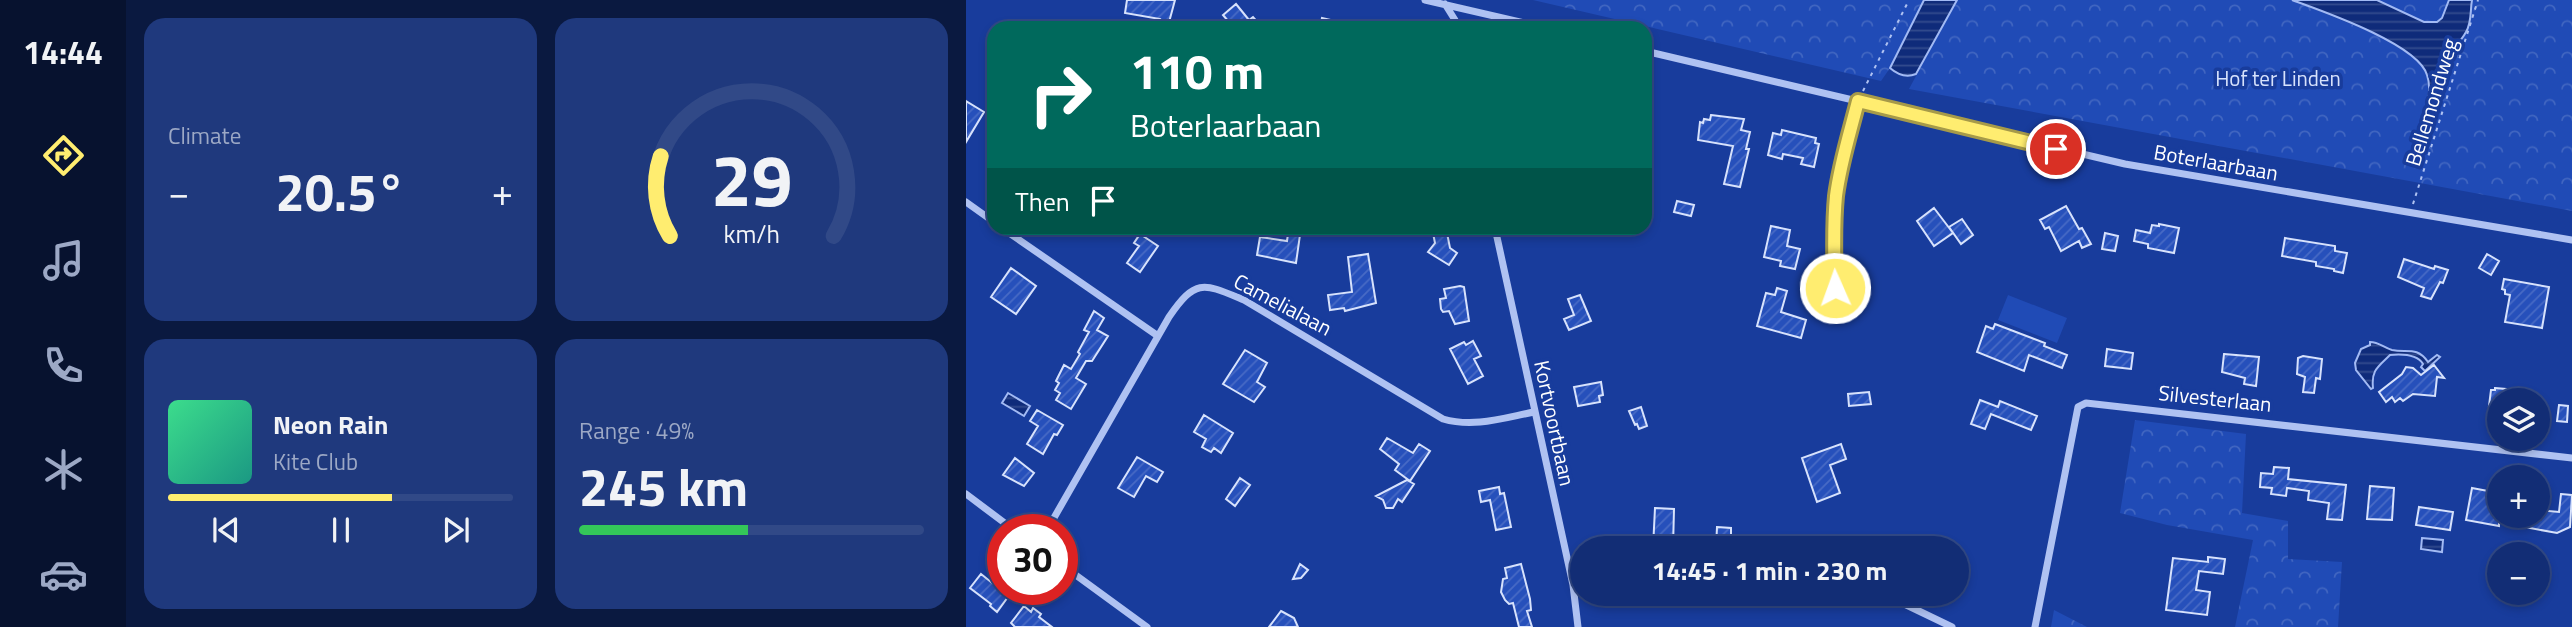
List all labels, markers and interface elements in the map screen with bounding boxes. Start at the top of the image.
text: 14:44 [23,28,103,76]
text: 110 m [1130,33,1264,108]
street label: Bellemondweg [2396,34,2466,170]
icon: right [1015,49,1106,140]
park label: Hof ter Linden [2215,62,2341,94]
text: Boterlaarbaan [1130,101,1322,149]
text: Climate [168,118,241,153]
pin [2026,119,2086,179]
text: 29 [711,124,792,234]
icon: arrive [2037,130,2075,168]
icon: directions [39,131,88,180]
street label: Boterlaarbaan [2151,135,2281,189]
text: 20.5° [276,152,405,231]
text: − [168,163,189,221]
text: + [492,163,513,221]
text: Then [1015,182,1070,221]
icon: arrive [1084,182,1122,220]
text: km/h [723,214,780,252]
icon: music [39,236,88,285]
position arrow [1798,251,1872,325]
street label: Camelialaan [1228,265,1338,343]
icon: phone [39,341,88,390]
street label: Kortvoortbaan [1526,357,1584,489]
street label: Silvesterlaan [2157,376,2273,420]
map controls [2487,388,2550,605]
button: layers [2487,388,2550,451]
text: Neon Rain [273,405,388,444]
text: Range · 49% [579,413,694,448]
text: Kite Club [273,444,358,479]
icon: climate [39,445,88,494]
text: 245 km [579,447,748,526]
button: + [2487,465,2550,528]
icon: previous [207,511,245,549]
icon: pause [322,511,360,549]
icon: next [437,511,475,549]
speed limit sign: 30 [987,514,1078,605]
button: − [2487,542,2550,605]
icon: car [39,550,88,599]
text: 14:45 · 1 min · 230 m [1652,551,1887,590]

